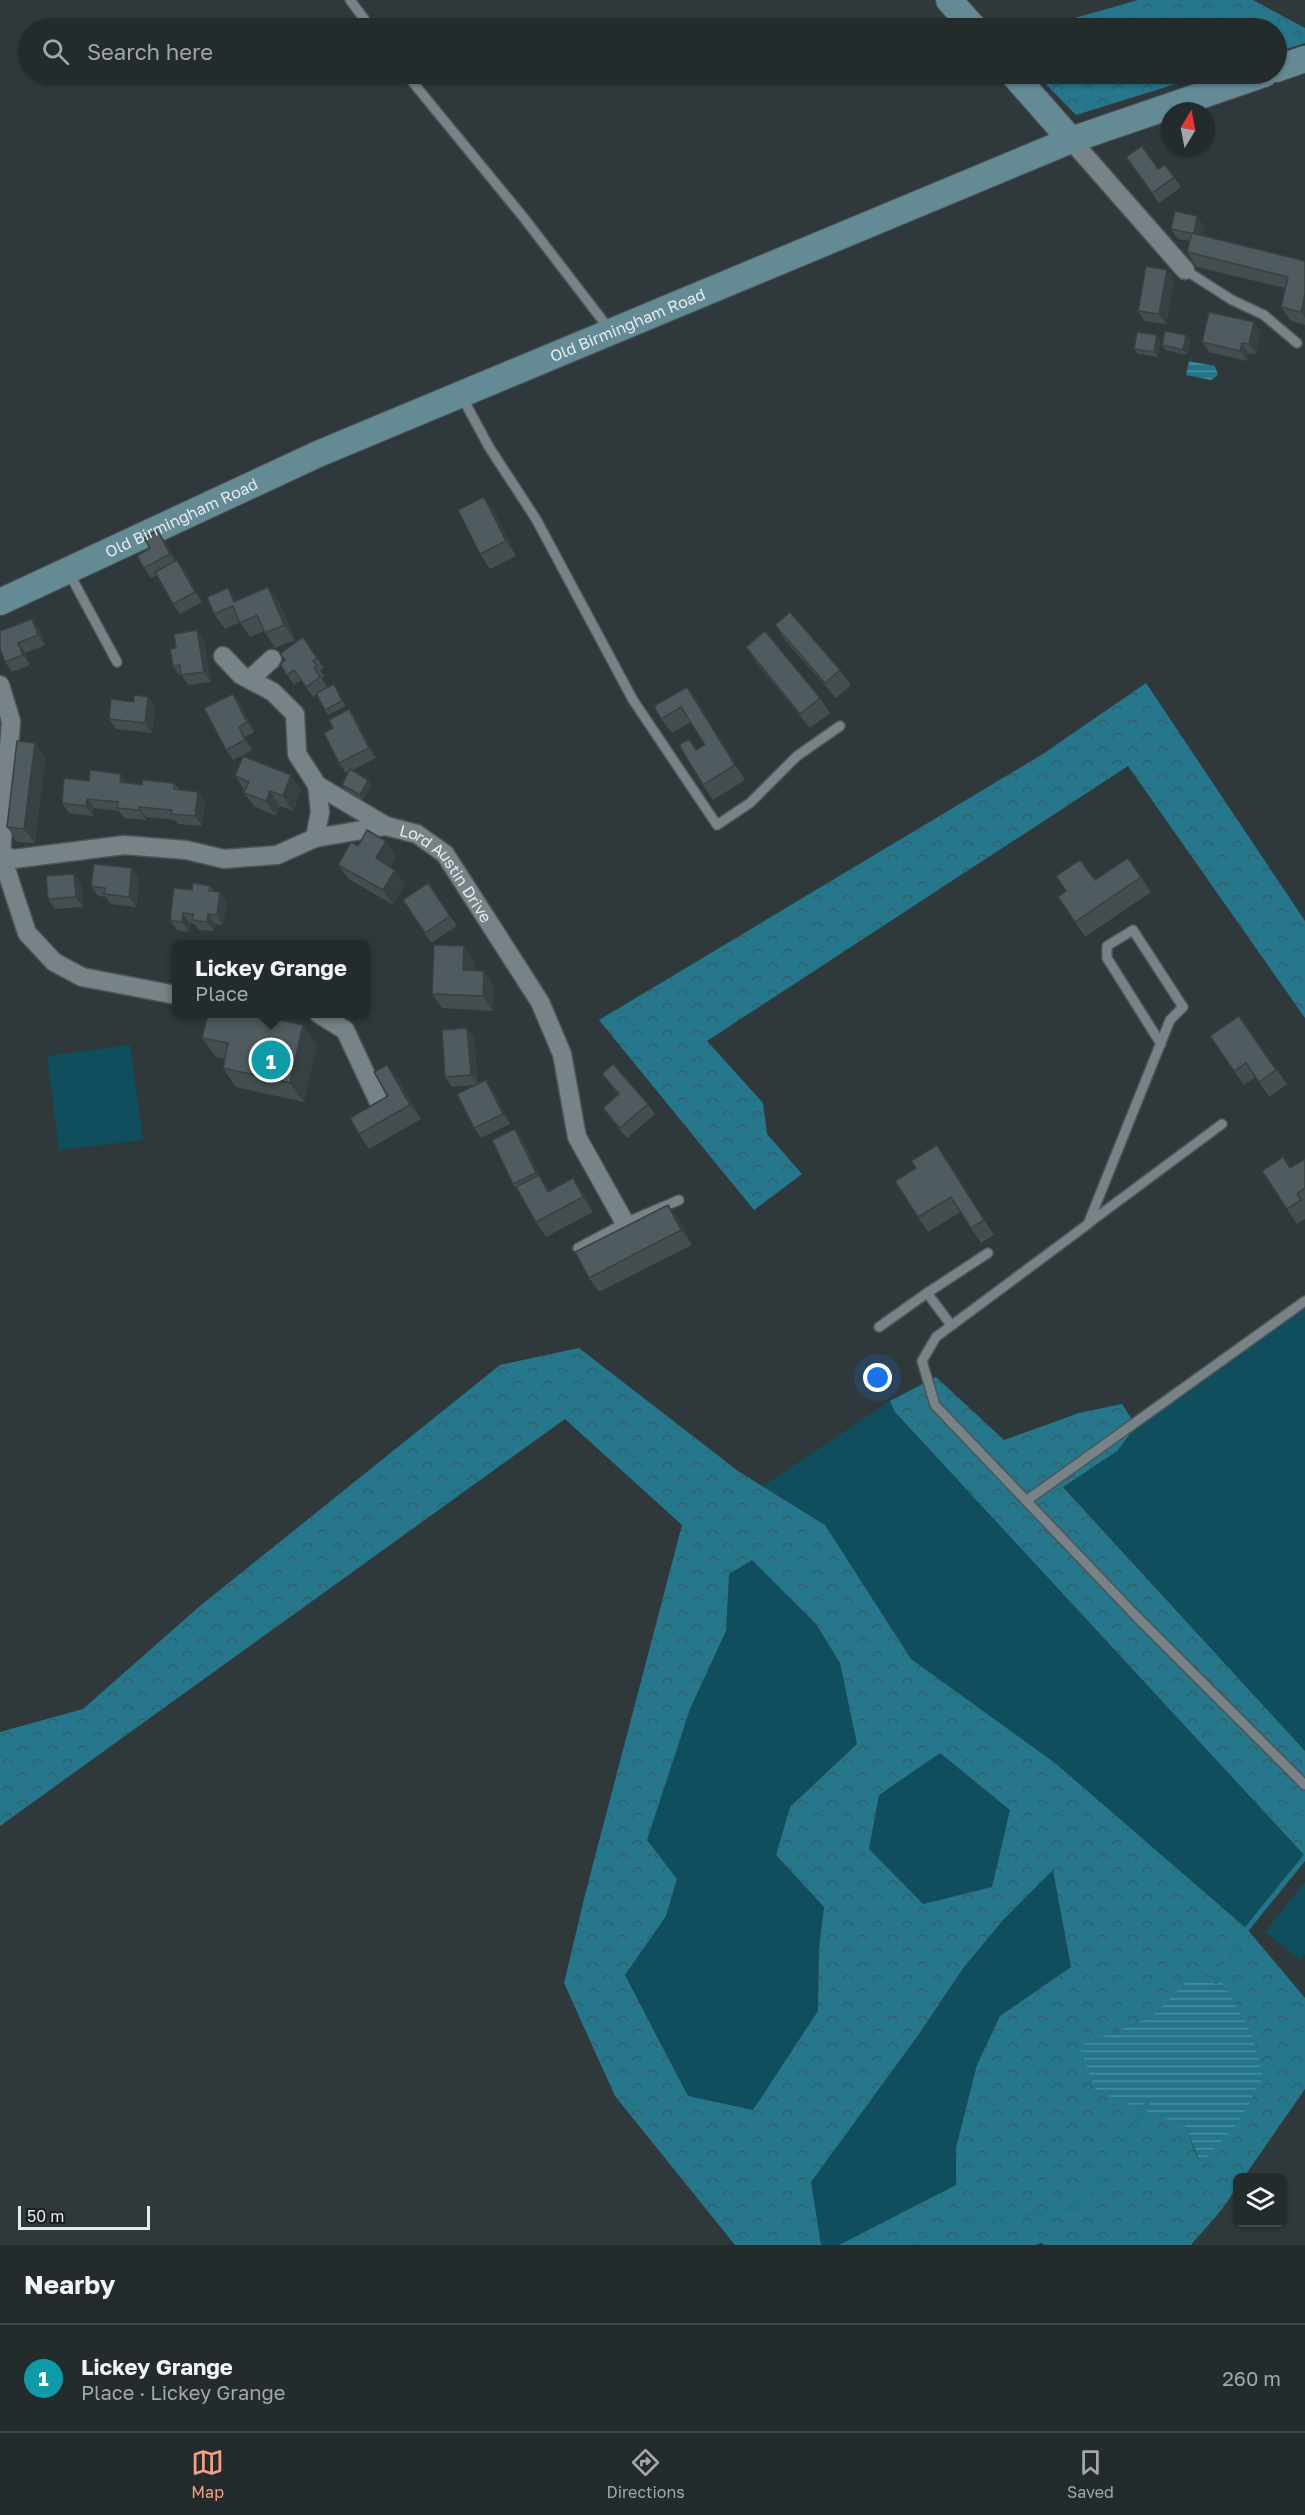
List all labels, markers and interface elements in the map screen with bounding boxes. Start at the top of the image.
search box [18,18,1287,84]
icon: search [39,35,72,68]
text: Search here [87,38,213,65]
north arrow [1161,102,1215,156]
street label: Old Birmingham Road [547,284,708,366]
street label: Old Birmingham Road [102,473,261,562]
street label: Lord Austin Drive [398,820,496,926]
popup [172,940,370,1018]
text: Lickey Grange [195,954,347,981]
text: Place [195,981,248,1005]
pin: 1 [252,1038,290,1082]
your location [863,1363,892,1392]
map controls [1233,2173,1287,2227]
button: layers [1233,2173,1287,2227]
scale bar [18,2203,150,2230]
text: 50 m [27,2206,64,2226]
text: Nearby [24,2269,115,2300]
text: Lickey Grange [81,2353,233,2380]
text: 1 [38,2366,49,2390]
text: 260 m [1222,2366,1281,2390]
text: Place · Lickey Grange [81,2380,285,2404]
tab: Map [191,2446,224,2502]
tab: Directions [607,2446,685,2502]
tab: Saved [1067,2446,1114,2502]

